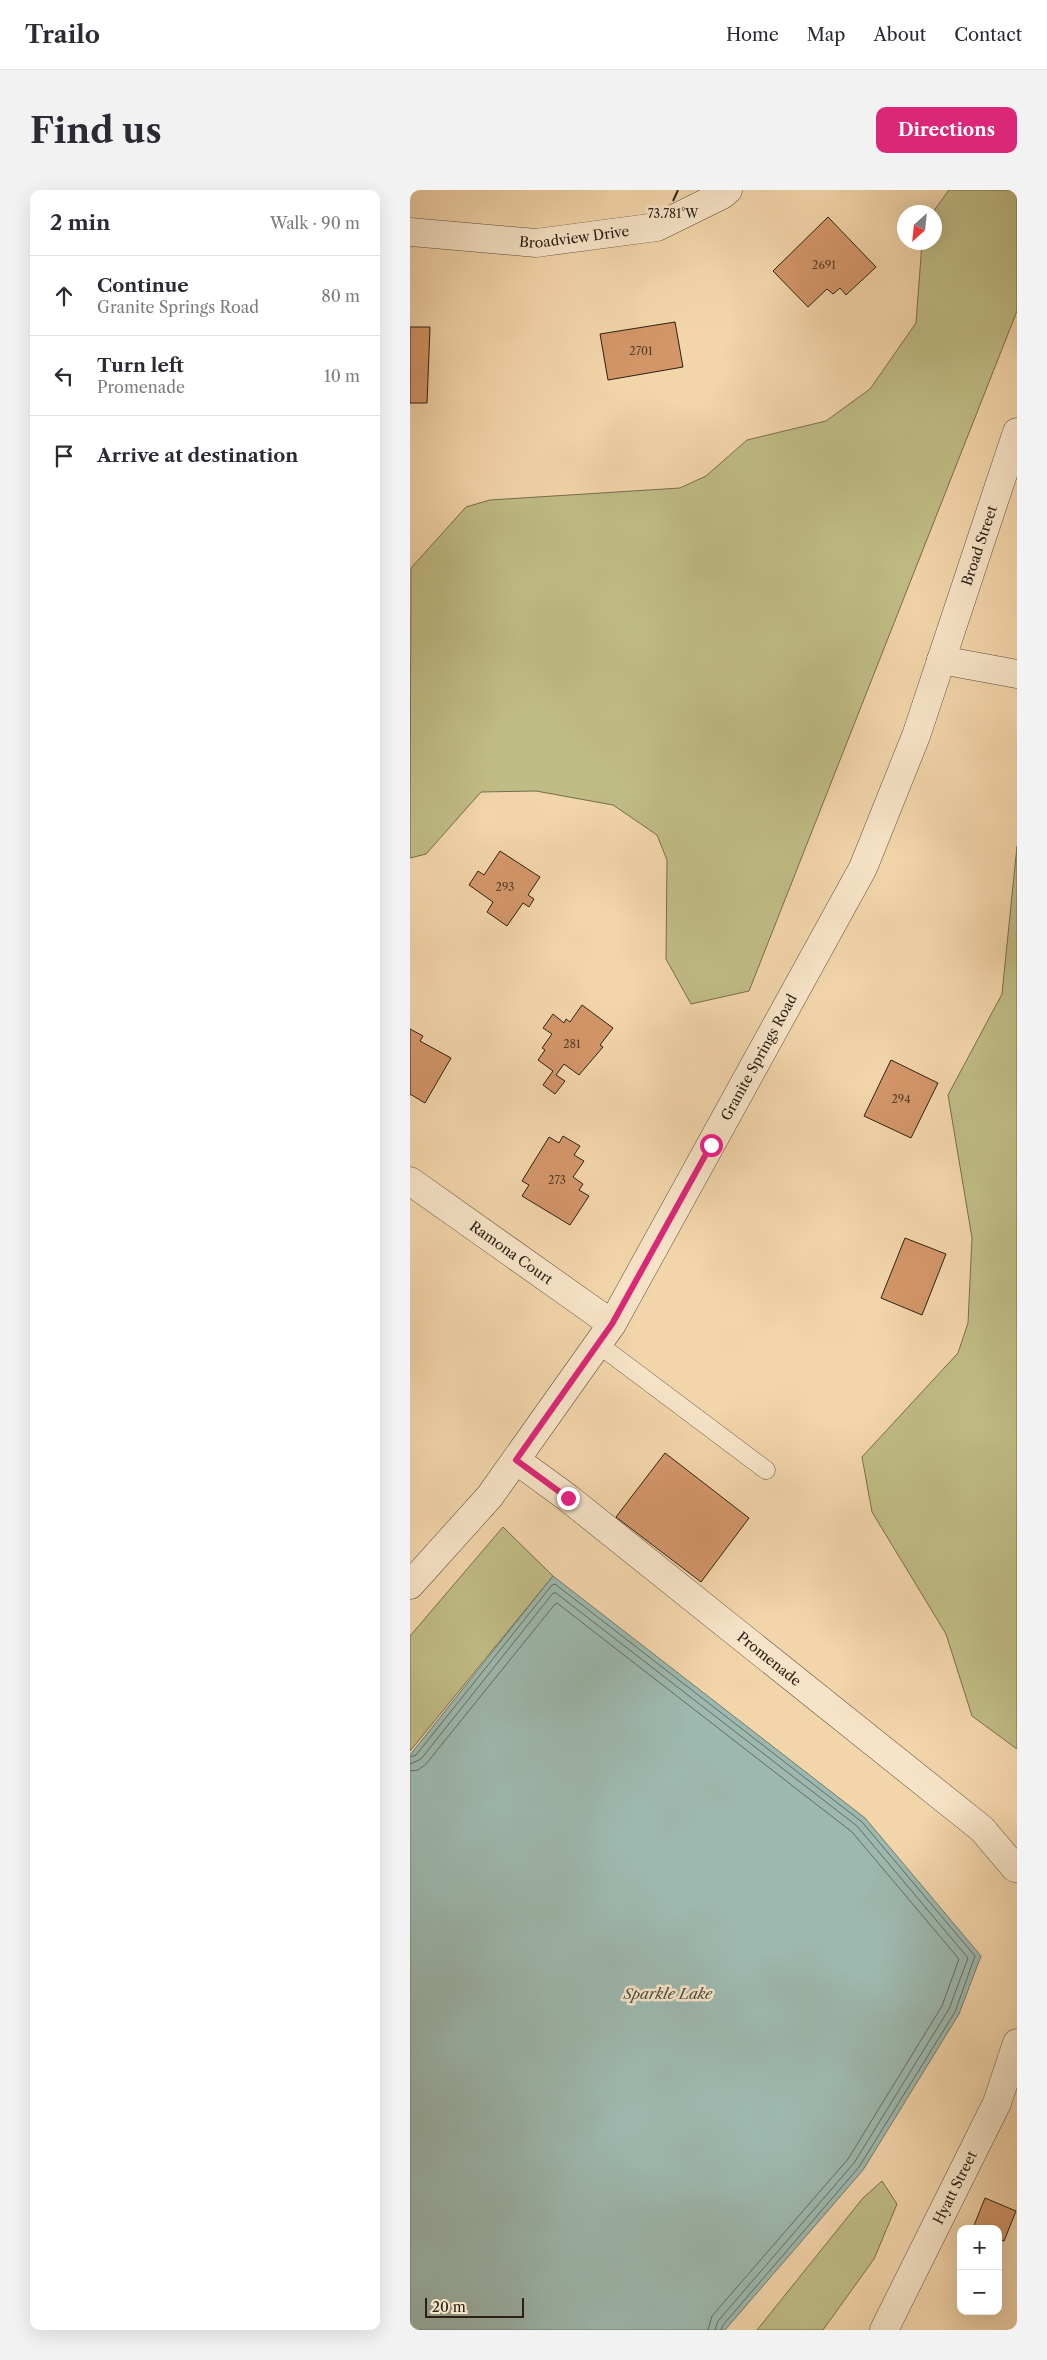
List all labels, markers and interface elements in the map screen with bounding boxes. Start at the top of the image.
text: Trailo [25,20,100,49]
text: Home [726,24,779,46]
text: Map [807,24,845,46]
text: About [873,24,926,46]
text: Contact [954,24,1022,46]
button: Directions [876,107,1017,153]
text: Find us [30,109,162,152]
north arrow [897,205,942,250]
text: 73.781°W [648,206,699,221]
text: 2 min [50,210,110,235]
text: Walk · 90 m [270,213,360,233]
street label: Broadview Drive [518,222,630,252]
house number: 2691 [812,258,836,272]
text: Continue [97,274,189,297]
icon: ahead [50,282,78,310]
text: 80 m [321,286,360,306]
text: Granite Springs Road [97,297,259,317]
house number: 2701 [629,344,653,358]
text: Turn left [97,354,184,377]
icon: left [50,362,78,390]
text: 10 m [324,366,360,386]
text: Promenade [97,377,185,397]
icon: arrive [50,442,78,470]
text: Arrive at destination [97,444,298,467]
street label: Broad Street [958,503,1001,588]
house number: 293 [496,880,514,894]
street label: Granite Springs Road [717,990,801,1124]
house number: 281 [563,1037,581,1051]
house number: 294 [891,1092,911,1106]
route start [700,1134,723,1157]
house number: 273 [548,1173,566,1187]
street label: Ramona Court [466,1217,556,1288]
route end [557,1487,580,1510]
street label: Promenade [734,1628,805,1690]
water label: Sparkle Lake [623,1984,713,2003]
street label: Hyatt Street [929,2148,981,2227]
map controls [957,2225,1002,2315]
button: + [957,2225,1002,2270]
button: − [957,2270,1002,2315]
scale bar [425,2295,524,2318]
text: 20 m [432,2298,466,2316]

